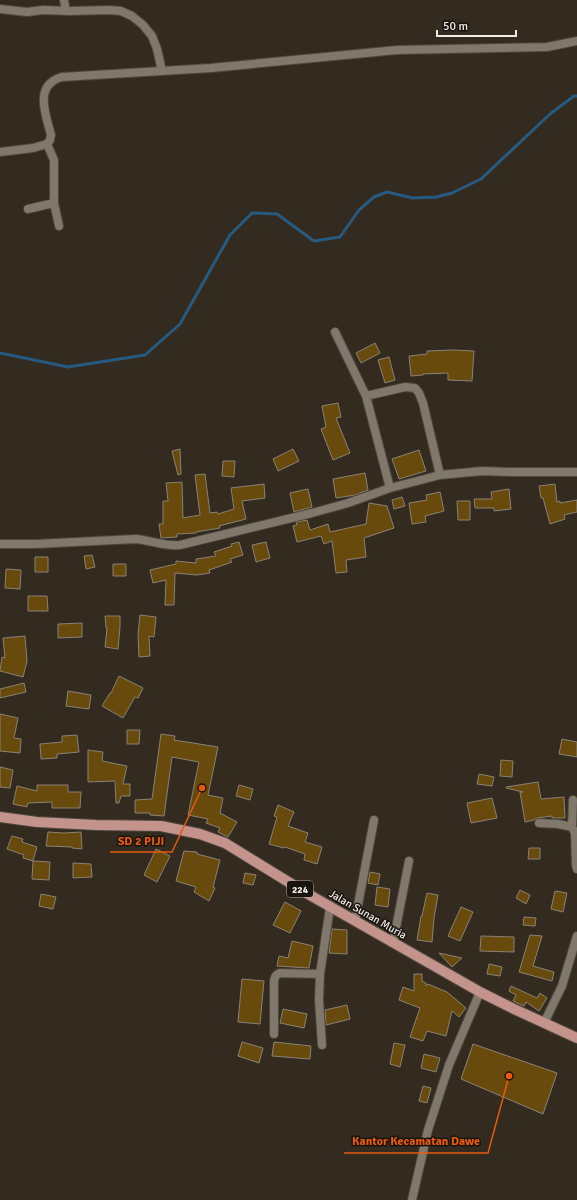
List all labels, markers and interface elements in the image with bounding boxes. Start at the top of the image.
scale bar [437,12,516,38]
text: 50 m [443,19,468,34]
callout: SD 2 PIJI [110,828,172,852]
text: SD 2 PIJI [118,834,164,849]
road number: 224 [287,881,313,897]
street label: Jalan Sunan Muria [327,887,409,942]
callout: Kantor Kecamatan Dawe [344,1129,488,1153]
text: Kantor Kecamatan Dawe [352,1134,480,1149]

